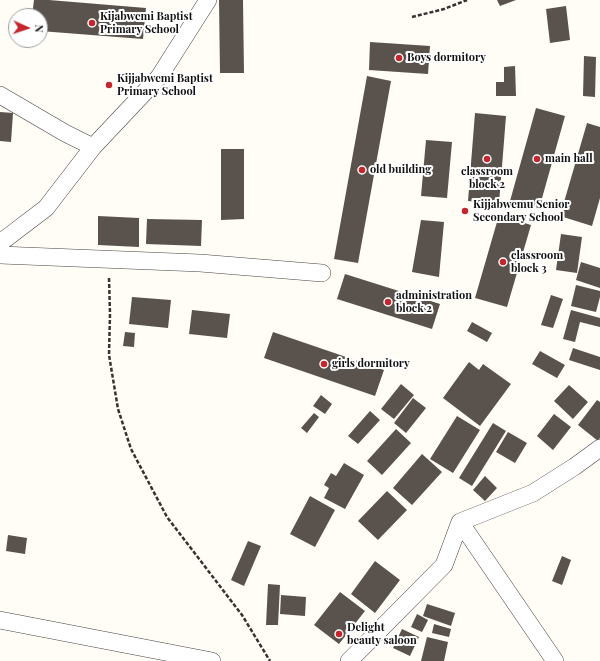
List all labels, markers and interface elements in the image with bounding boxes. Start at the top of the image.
north arrow [8,8,48,48]
place label: Kijabwemi Baptist Primary School [100,10,193,36]
marker: Kijabwemi Baptist Primary School [87,18,97,28]
text: N [32,24,47,33]
place label: Boys dormitory [407,51,486,65]
marker: Boys dormitory [394,53,404,63]
place label: Kijjabwemi Baptist Primary School [117,72,213,98]
marker: Kijjabwemi Baptist Primary School [104,80,114,90]
place label: main hall [545,152,593,166]
marker: classroom block 2 [482,154,492,164]
marker: main hall [532,154,542,164]
place label: old building [370,163,431,177]
marker: old building [357,165,367,175]
place label: classroom block 2 [461,165,513,191]
place label: Kijjabwemu Senior Secondary School [473,198,569,224]
marker: Kijjabwemu Senior Secondary School [460,206,470,216]
place label: classroom block 3 [511,249,563,275]
marker: classroom block 3 [498,257,508,267]
place label: administration block 2 [396,289,472,315]
marker: administration block 2 [383,297,393,307]
place label: girls dormitory [332,357,410,371]
marker: girls dormitory [319,359,329,369]
place label: Delight beauty saloon [347,621,417,647]
marker: Delight beauty saloon [334,629,344,639]

